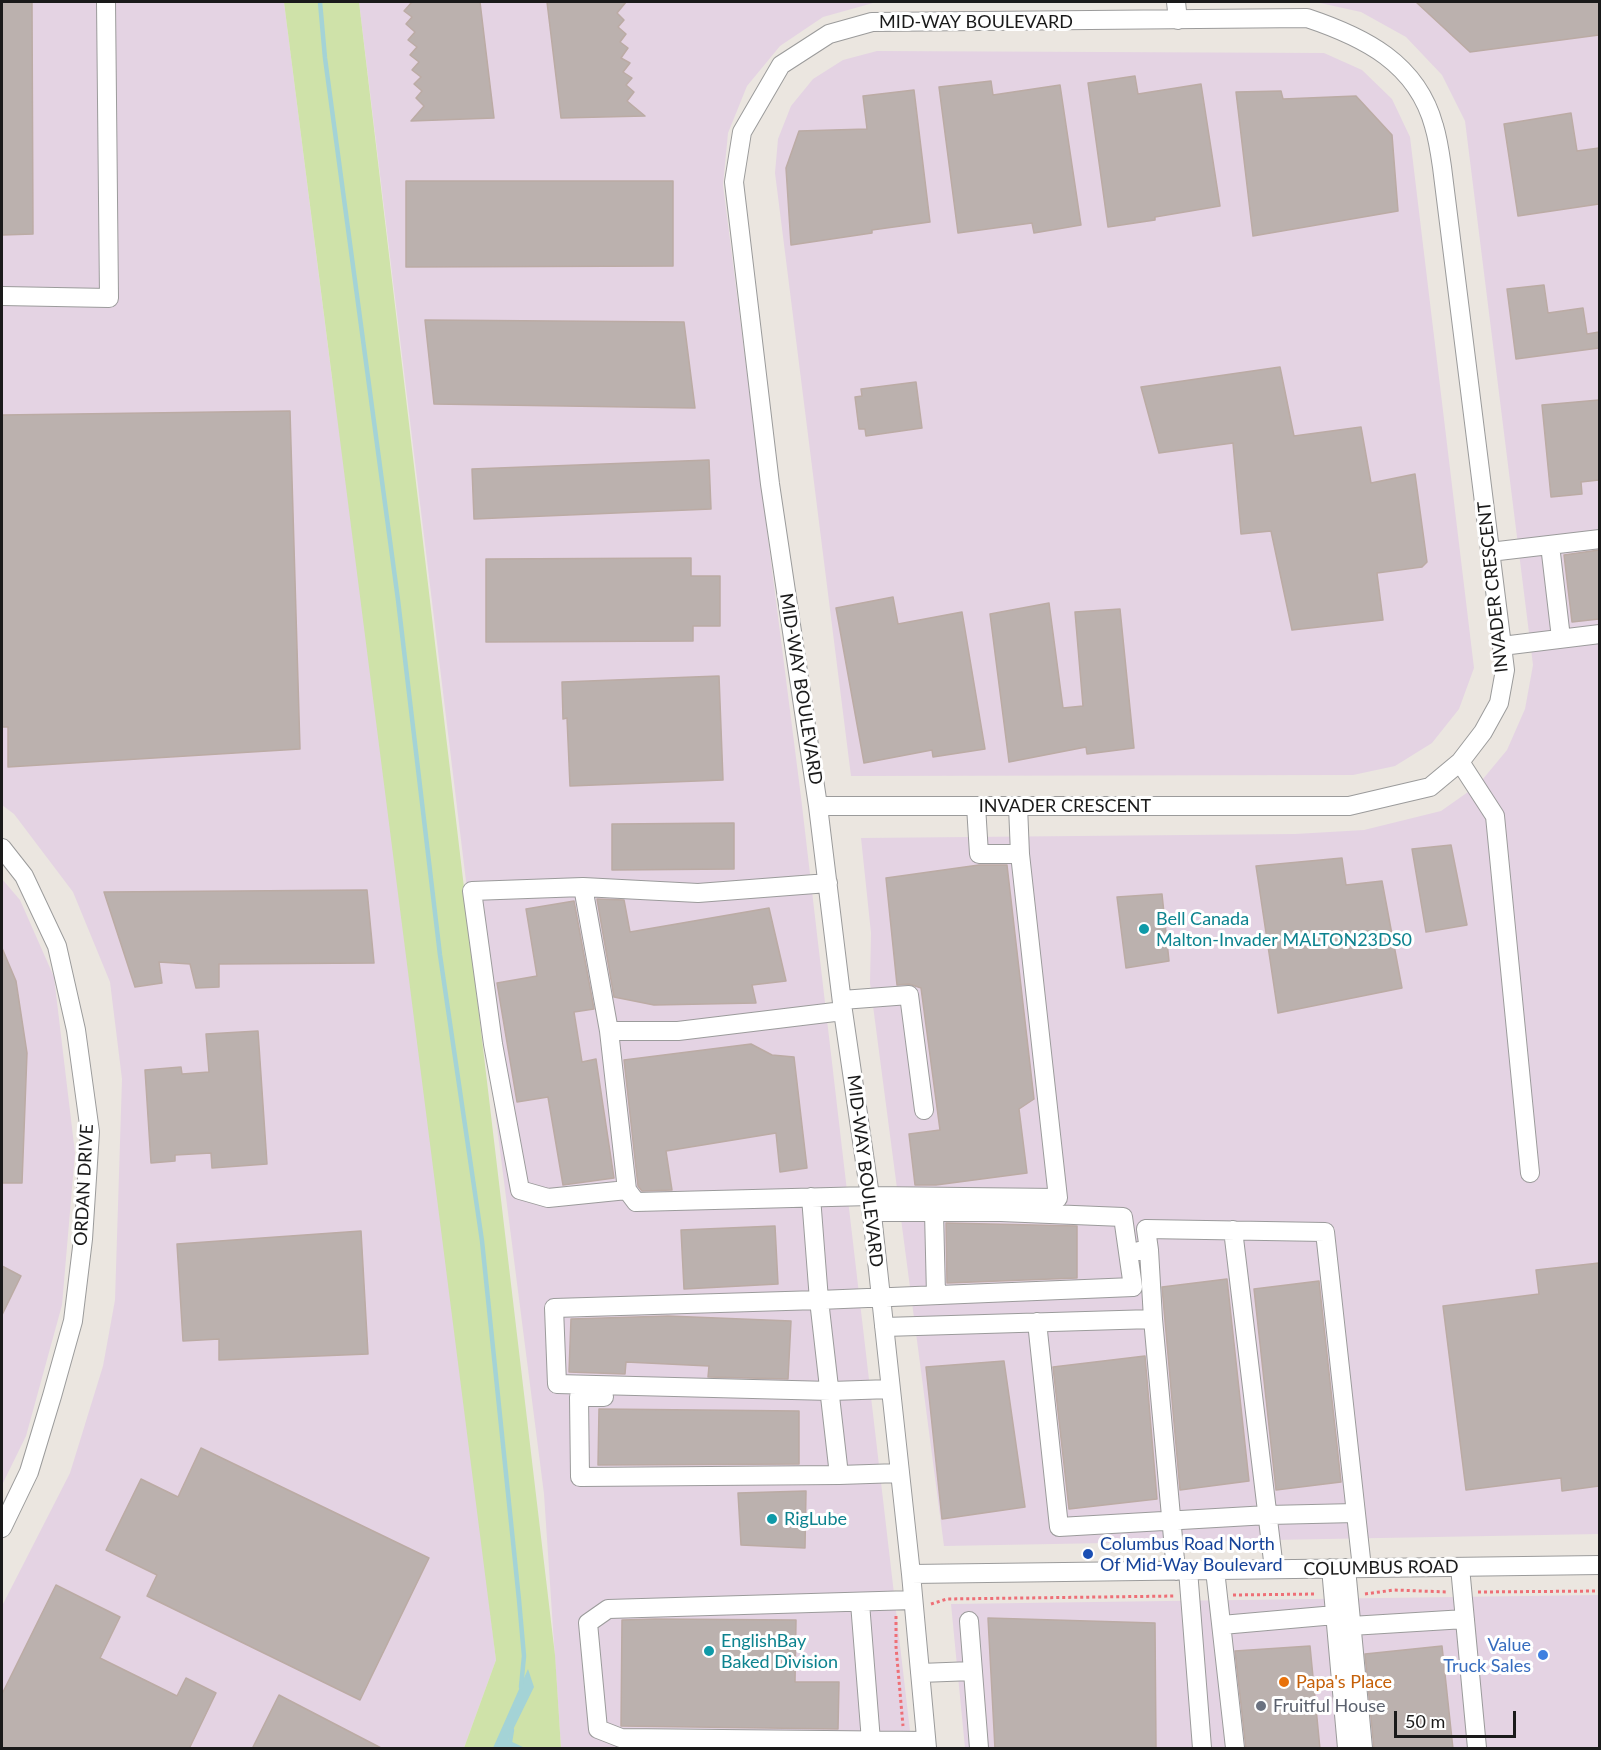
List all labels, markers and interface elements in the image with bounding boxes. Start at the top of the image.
street label: MID-WAY BOULEVARD [879,11,1073,33]
street label: INVADER CRESCENT [1473,500,1513,674]
street label: MID-WAY BOULEVARD [775,592,827,786]
street label: INVADER CRESCENT [979,795,1151,817]
place label: Bell Canada Malton-Invader MALTON23DS0 [1156,908,1412,950]
marker: Bell Canada Malton-Invader MALTON23DS0 [1137,922,1151,936]
street label: MID-WAY BOULEVARD [842,1074,888,1268]
street label: ORDAN DRIVE [70,1123,98,1247]
place label: RigLube [784,1508,847,1530]
marker: RigLube [765,1512,779,1526]
place label: Columbus Road North Of Mid-Way Boulevard [1100,1533,1282,1576]
marker: Columbus Road North Of Mid-Way Boulevard [1081,1547,1095,1561]
street label: COLUMBUS ROAD [1303,1556,1459,1580]
place label: EnglishBay Baked Division [721,1630,838,1672]
place label: Value Truck Sales [1443,1634,1531,1676]
marker: EnglishBay Baked Division [702,1644,716,1658]
marker: Value Truck Sales [1536,1648,1550,1662]
place label: Papa's Place [1296,1671,1392,1693]
marker: Papa's Place [1277,1675,1291,1689]
place label: Fruitful House [1273,1695,1386,1717]
marker: Fruitful House [1254,1699,1268,1713]
scale bar [1397,1699,1518,1737]
text: 50 m [1405,1710,1445,1732]

